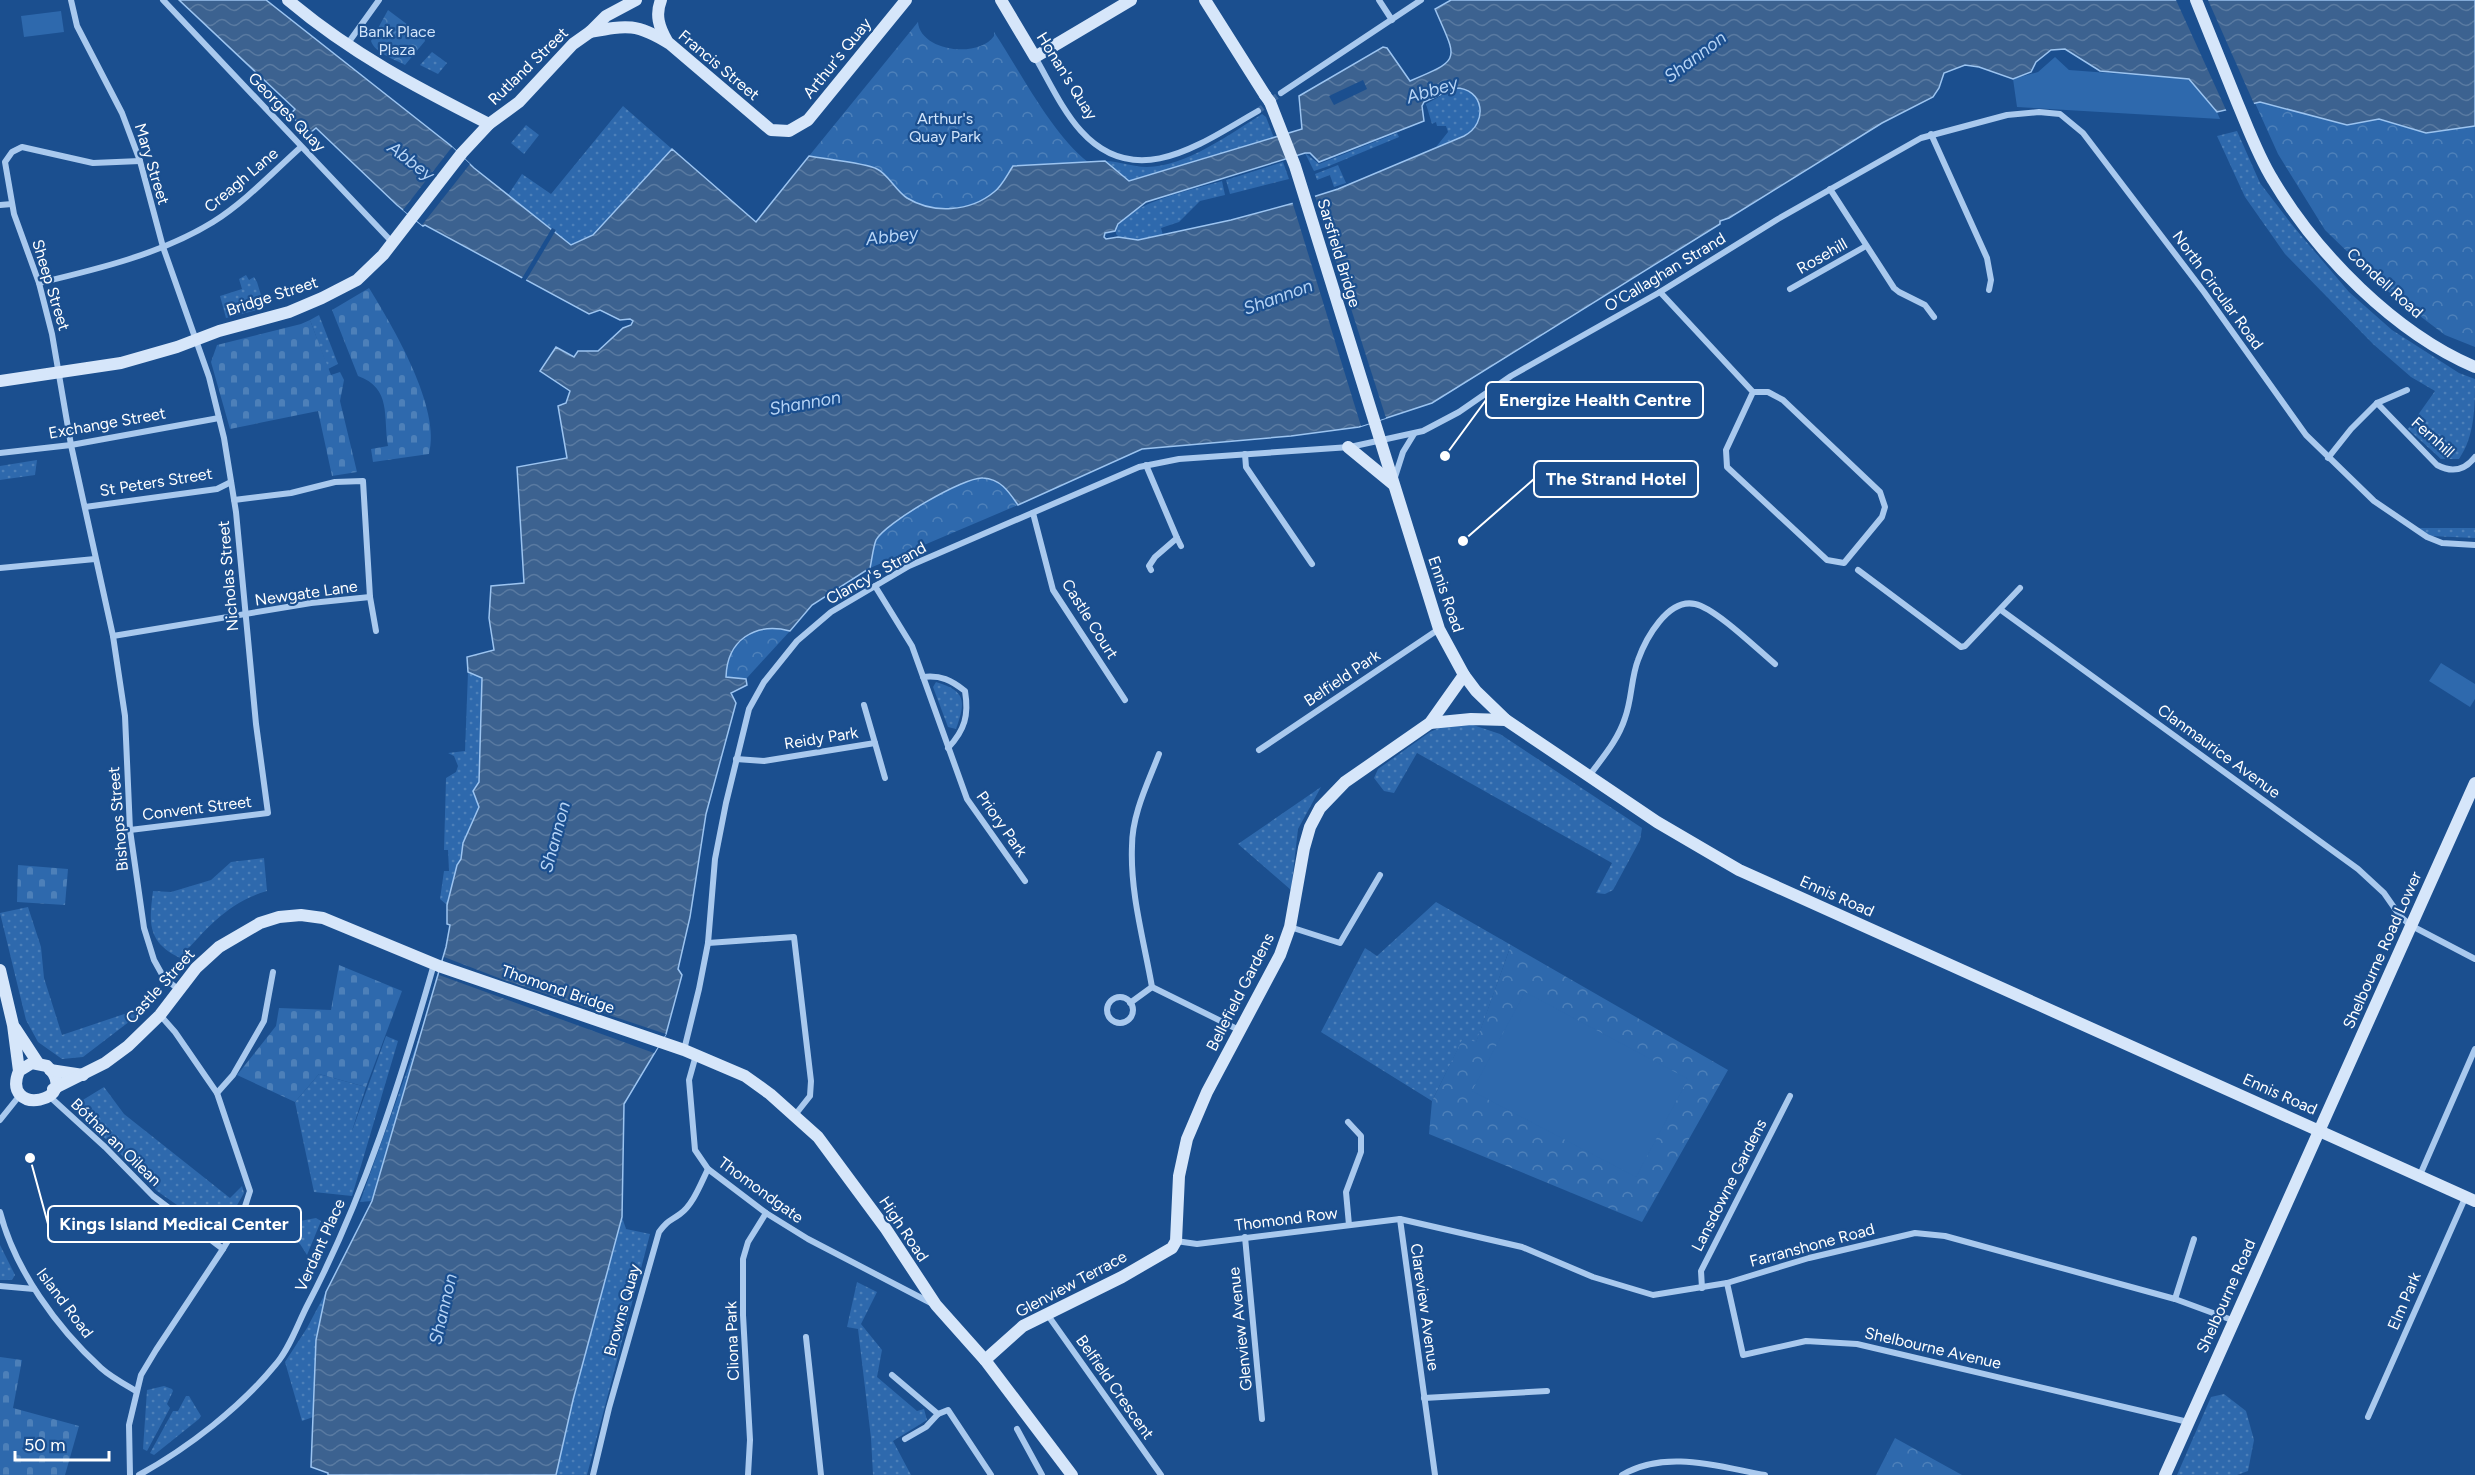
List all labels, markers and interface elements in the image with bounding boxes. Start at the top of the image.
street label: Arthur's Quay [799,13,876,102]
park label: Bank Place Plaza [359,22,436,59]
street label: Rutland Street [484,23,572,109]
street label: Francis Street [675,26,763,104]
water label: Shannon [1660,26,1730,88]
street label: Honan's Quay [1033,29,1102,124]
street label: Georges Quay [244,68,330,156]
water label: Abbey [1403,71,1462,109]
park label: Arthur's Quay Park [909,109,981,146]
street label: Mary Street [131,121,173,207]
water label: Abbey [383,136,440,187]
street label: Creagh Lane [200,144,282,216]
street label: Sarsfield Bridge [1313,196,1365,310]
water label: Abbey [863,222,921,250]
street label: North Circular Road [2169,227,2267,353]
street label: O'Callaghan Strand [1601,228,1729,316]
street label: Rosehill [1793,234,1851,278]
street label: Sheep Street [28,237,74,333]
street label: Condell Road [2343,244,2427,322]
street label: Bridge Street [224,272,320,320]
water label: Shannon [1240,274,1316,320]
callout: Energize Health Centre [1486,382,1703,418]
water label: Shannon [768,386,842,420]
text: Energize Health Centre [1499,389,1691,411]
street label: Exchange Street [47,403,167,443]
street label: Fernhill [2408,413,2458,461]
callout: The Strand Hotel [1534,461,1698,497]
street label: St Peters Street [98,464,214,500]
text: The Strand Hotel [1546,468,1686,490]
street label: Nicholas Street [214,520,242,632]
street label: Clancy's Strand [823,538,929,608]
street label: Ennis Road [1424,553,1468,635]
street label: Newgate Lane [253,576,359,610]
street label: Castle Court [1058,576,1122,662]
street label: Belfield Park [1300,645,1384,710]
street label: Clanmaurice Avenue [2154,700,2284,802]
street label: Reidy Park [783,723,860,753]
street label: Bishops Street [104,766,132,872]
street label: Priory Park [972,788,1032,861]
street label: Convent Street [141,792,253,824]
water label: Shannon [535,799,575,875]
street label: Shelbourne Road Lower [2339,868,2426,1032]
street label: Ennis Road [1797,871,1877,921]
street label: Bellefield Gardens [1202,930,1278,1054]
street label: Castle Street [121,945,199,1027]
street label: Thomond Bridge [499,961,617,1017]
street label: Ennis Road [2240,1069,2320,1119]
street label: Bóthar an Oilean [67,1094,165,1190]
street label: Lansdowne Gardens [1687,1116,1771,1254]
street label: Thomondgate [715,1153,807,1227]
street label: High Road [875,1193,933,1265]
street label: Verdant Place [291,1196,349,1294]
street label: Thomond Row [1233,1203,1339,1235]
callout: Kings Island Medical Center [48,1206,301,1242]
text: Kings Island Medical Center [59,1213,289,1235]
street label: Farranshone Road [1747,1219,1877,1271]
street label: Shelbourne Road [2192,1236,2260,1356]
street label: Clareview Avenue [1407,1242,1443,1372]
street label: Glenview Terrace [1012,1247,1130,1321]
street label: Browns Quay [600,1261,644,1358]
street label: Island Road [33,1264,97,1342]
street label: Glenview Avenue [1224,1266,1256,1392]
street label: Elm Park [2383,1269,2425,1333]
water label: Shannon [424,1271,462,1347]
street label: Cliona Park [721,1301,743,1381]
street label: Shelbourne Avenue [1863,1323,2003,1373]
street label: Belfield Crescent [1072,1331,1158,1443]
scale bar [15,1424,110,1462]
text: 50 m [24,1434,66,1456]

